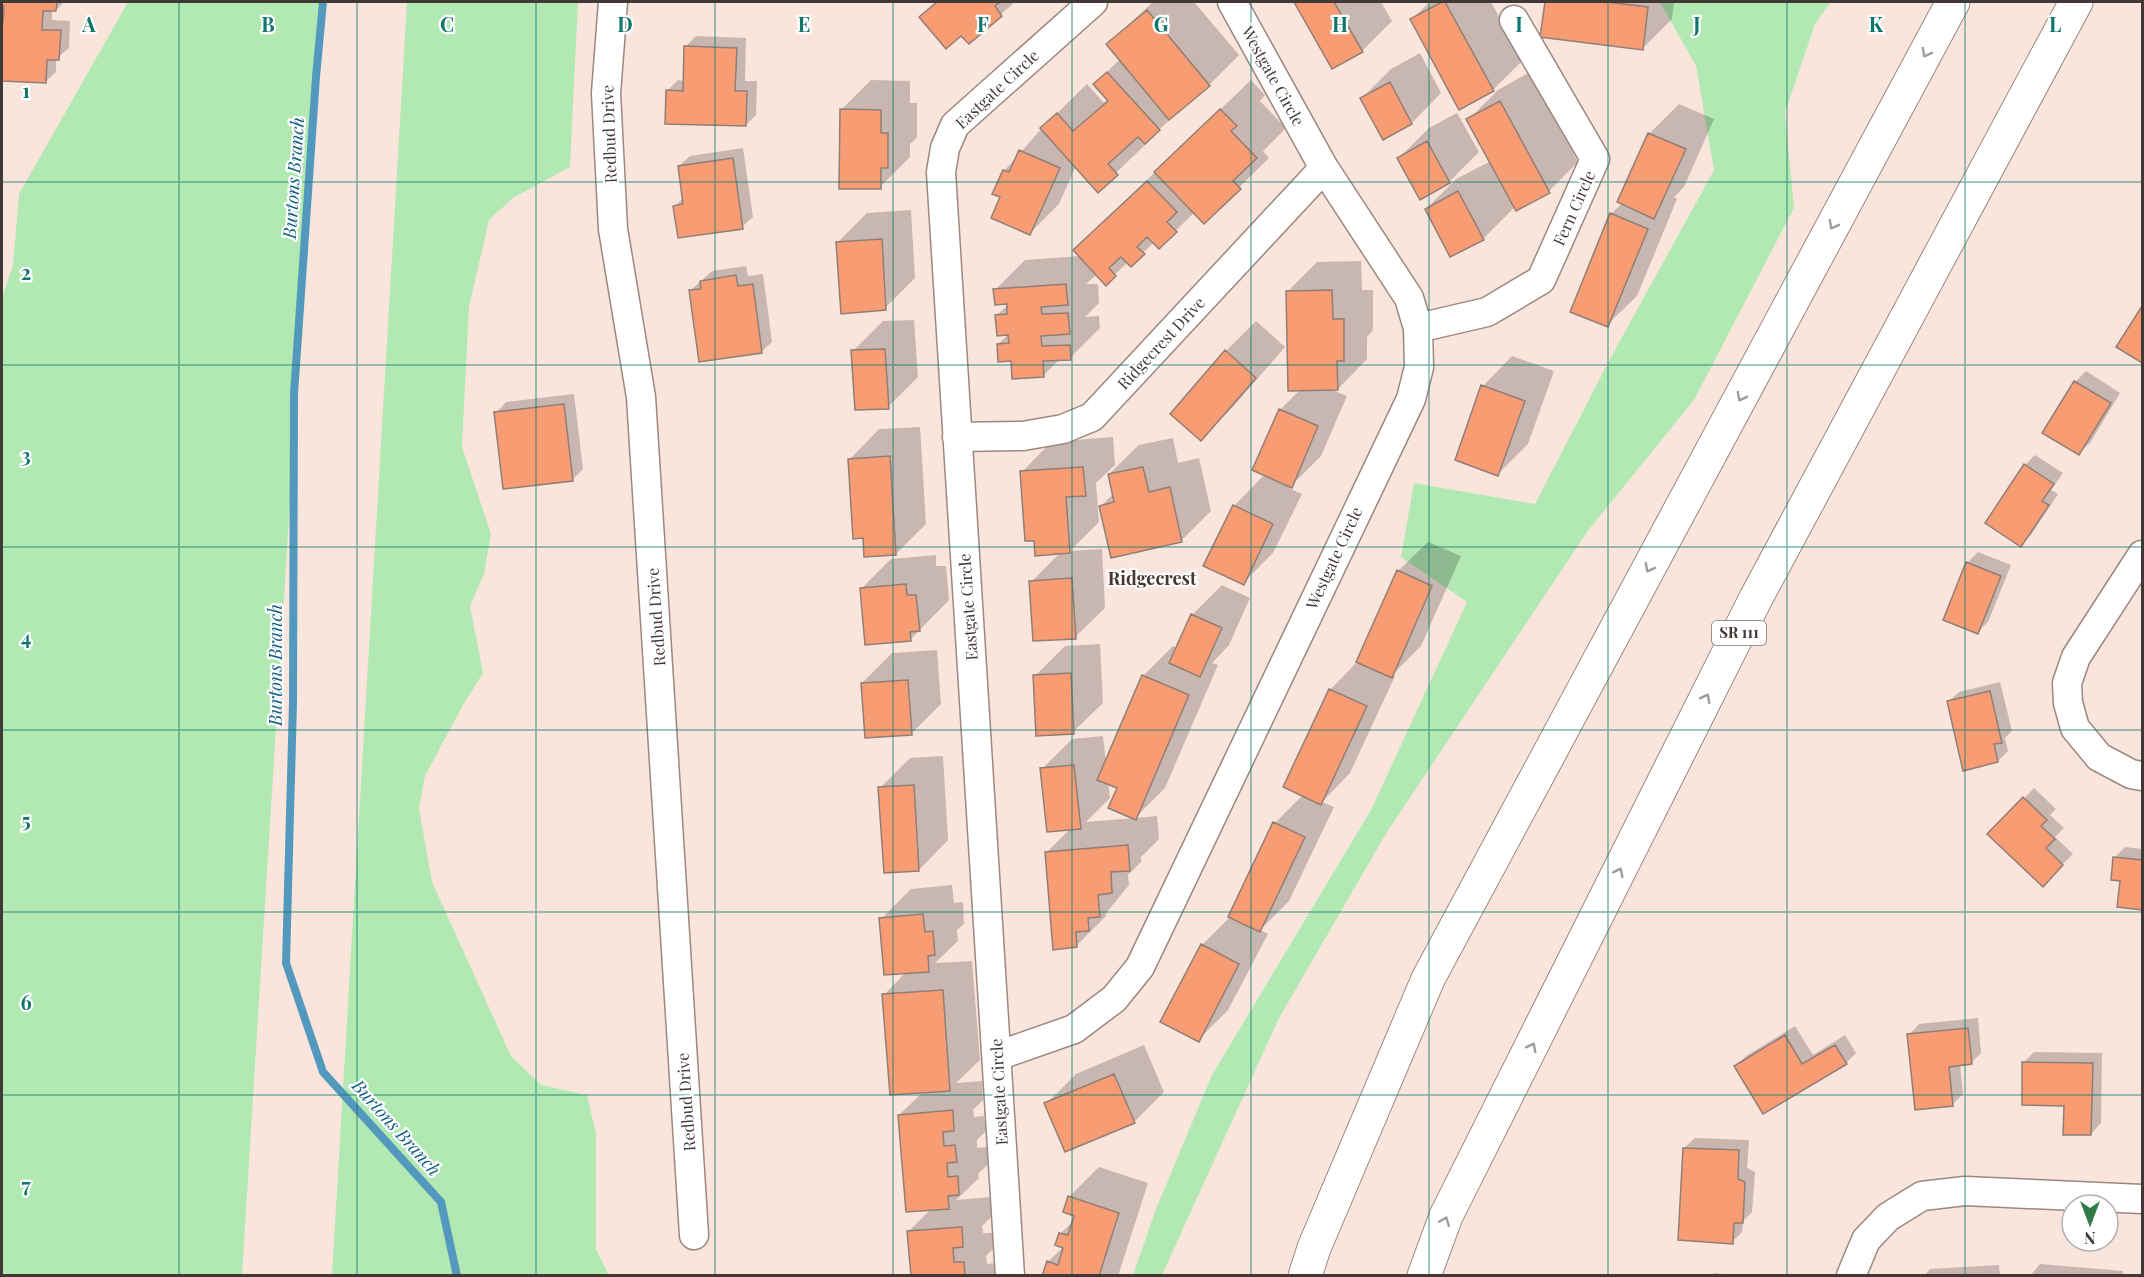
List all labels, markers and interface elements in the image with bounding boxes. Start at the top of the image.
text: A [81,10,96,37]
text: B [261,10,275,37]
text: C [440,10,454,37]
text: D [617,10,633,37]
text: E [798,10,810,37]
text: F [977,10,989,37]
text: G [1154,10,1169,37]
text: H [1332,10,1348,37]
text: I [1515,10,1523,37]
text: J [1692,10,1701,37]
text: K [1869,10,1884,37]
text: L [2049,10,2061,37]
street label: Westgate Circle [1237,21,1309,129]
street label: Eastgate Circle [950,44,1043,133]
one-way arrow [1922,47,1933,57]
text: 1 [22,76,30,103]
street label: Redbud Drive [596,84,621,184]
water label: Burtons Branch [277,116,309,241]
street label: Fern Circle [1548,167,1599,249]
one-way arrow [1829,219,1840,229]
text: 2 [21,258,31,285]
street label: Ridgecrest Drive [1112,292,1209,393]
one-way arrow [1737,390,1748,401]
text: 3 [21,441,31,468]
street label: Westgate Circle [1300,503,1366,613]
street label: Eastgate Circle [953,553,982,661]
one-way arrow [1645,562,1656,573]
district label: Ridgecrest [1108,566,1197,590]
street label: Redbud Drive [642,567,669,667]
water label: Burtons Branch [263,604,287,727]
road number: SR 111 [1712,621,1766,645]
text: 4 [21,623,31,650]
one-way arrow [1699,693,1711,704]
text: 5 [21,806,31,833]
one-way arrow [1612,868,1624,879]
text: 6 [20,988,32,1015]
street label: Eastgate Circle [985,1038,1012,1146]
one-way arrow [1525,1042,1536,1053]
street label: Redbud Drive [672,1052,699,1152]
water label: Burtons Branch [346,1073,446,1181]
text: 7 [21,1171,31,1198]
north arrow [2060,1193,2120,1253]
one-way arrow [1438,1216,1450,1227]
text: N [2084,1228,2096,1249]

